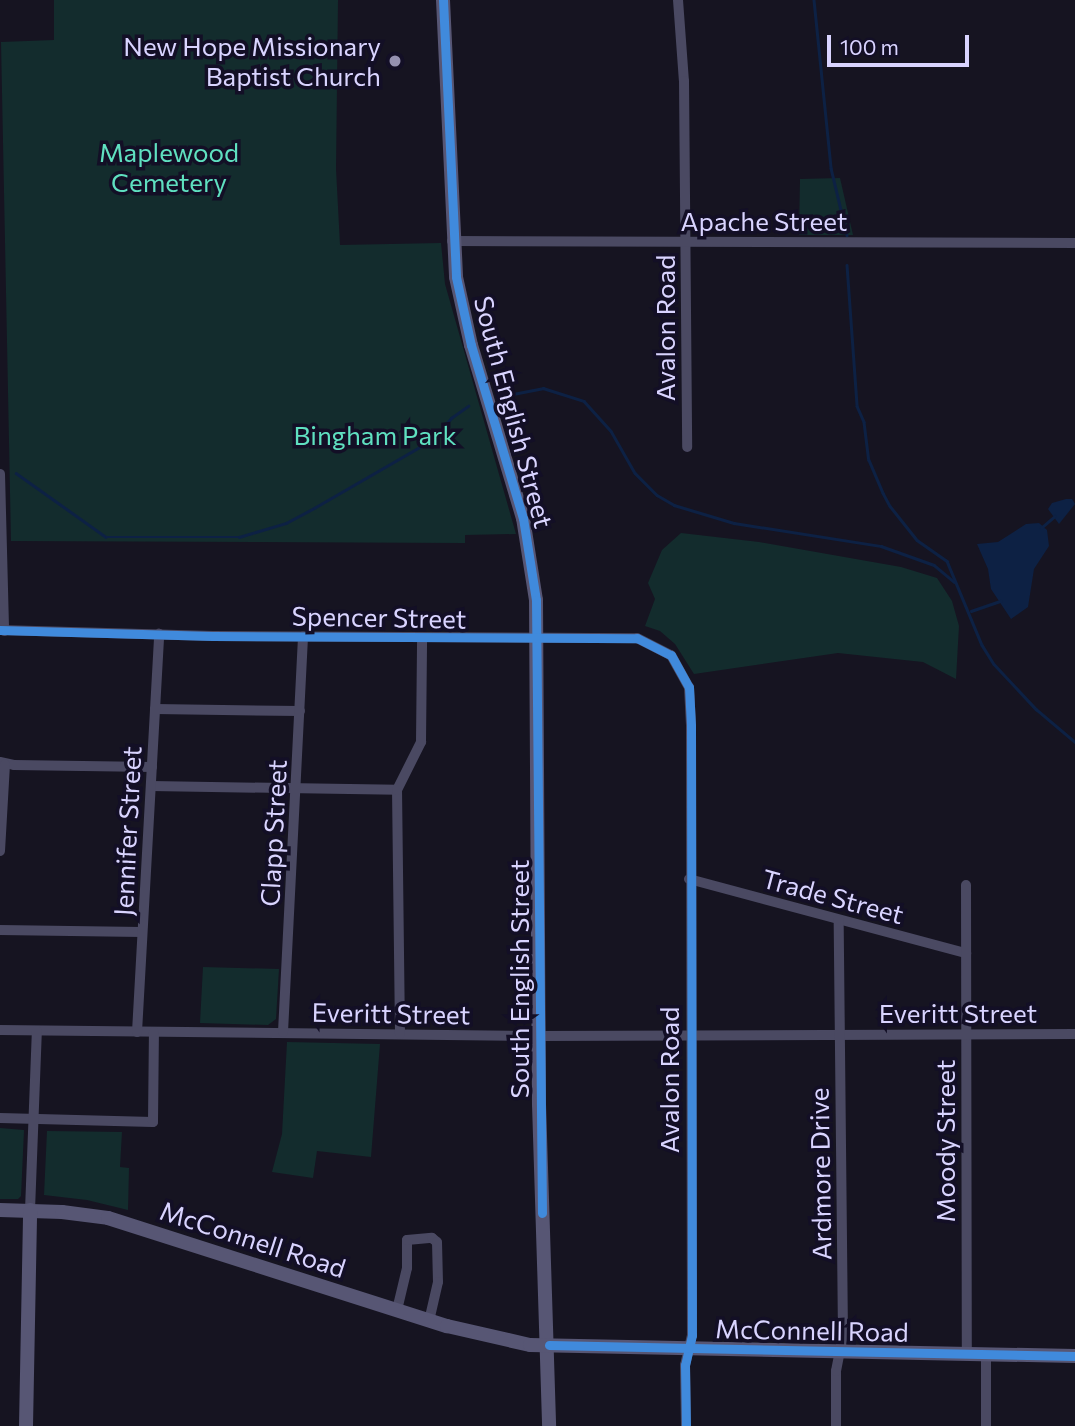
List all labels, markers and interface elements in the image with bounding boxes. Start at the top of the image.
scale bar [830,21,972,65]
place label: New Hope Missionary Baptist Church [123,30,381,92]
text: 100 m [840,34,899,59]
marker: New Hope Missionary Baptist Church [387,53,403,69]
park label: Maplewood Cemetery [99,136,239,198]
street label: Apache Street [681,205,847,237]
street label: Avalon Road [649,255,681,401]
street label: South English Street [468,293,560,531]
park label: Bingham Park [293,419,457,451]
street label: Spencer Street [291,600,467,634]
street label: Jennifer Street [107,745,147,917]
street label: Clapp Street [254,759,292,907]
street label: South English Street [503,860,535,1098]
street label: Trade Street [759,862,907,930]
street label: Everitt Street [312,996,470,1030]
street label: Everitt Street [879,997,1037,1029]
street label: Avalon Road [653,1007,685,1153]
street label: Moody Street [929,1060,961,1222]
street label: Ardmore Drive [803,1087,837,1261]
street label: McConnell Road [156,1194,350,1284]
street label: McConnell Road [715,1313,909,1347]

